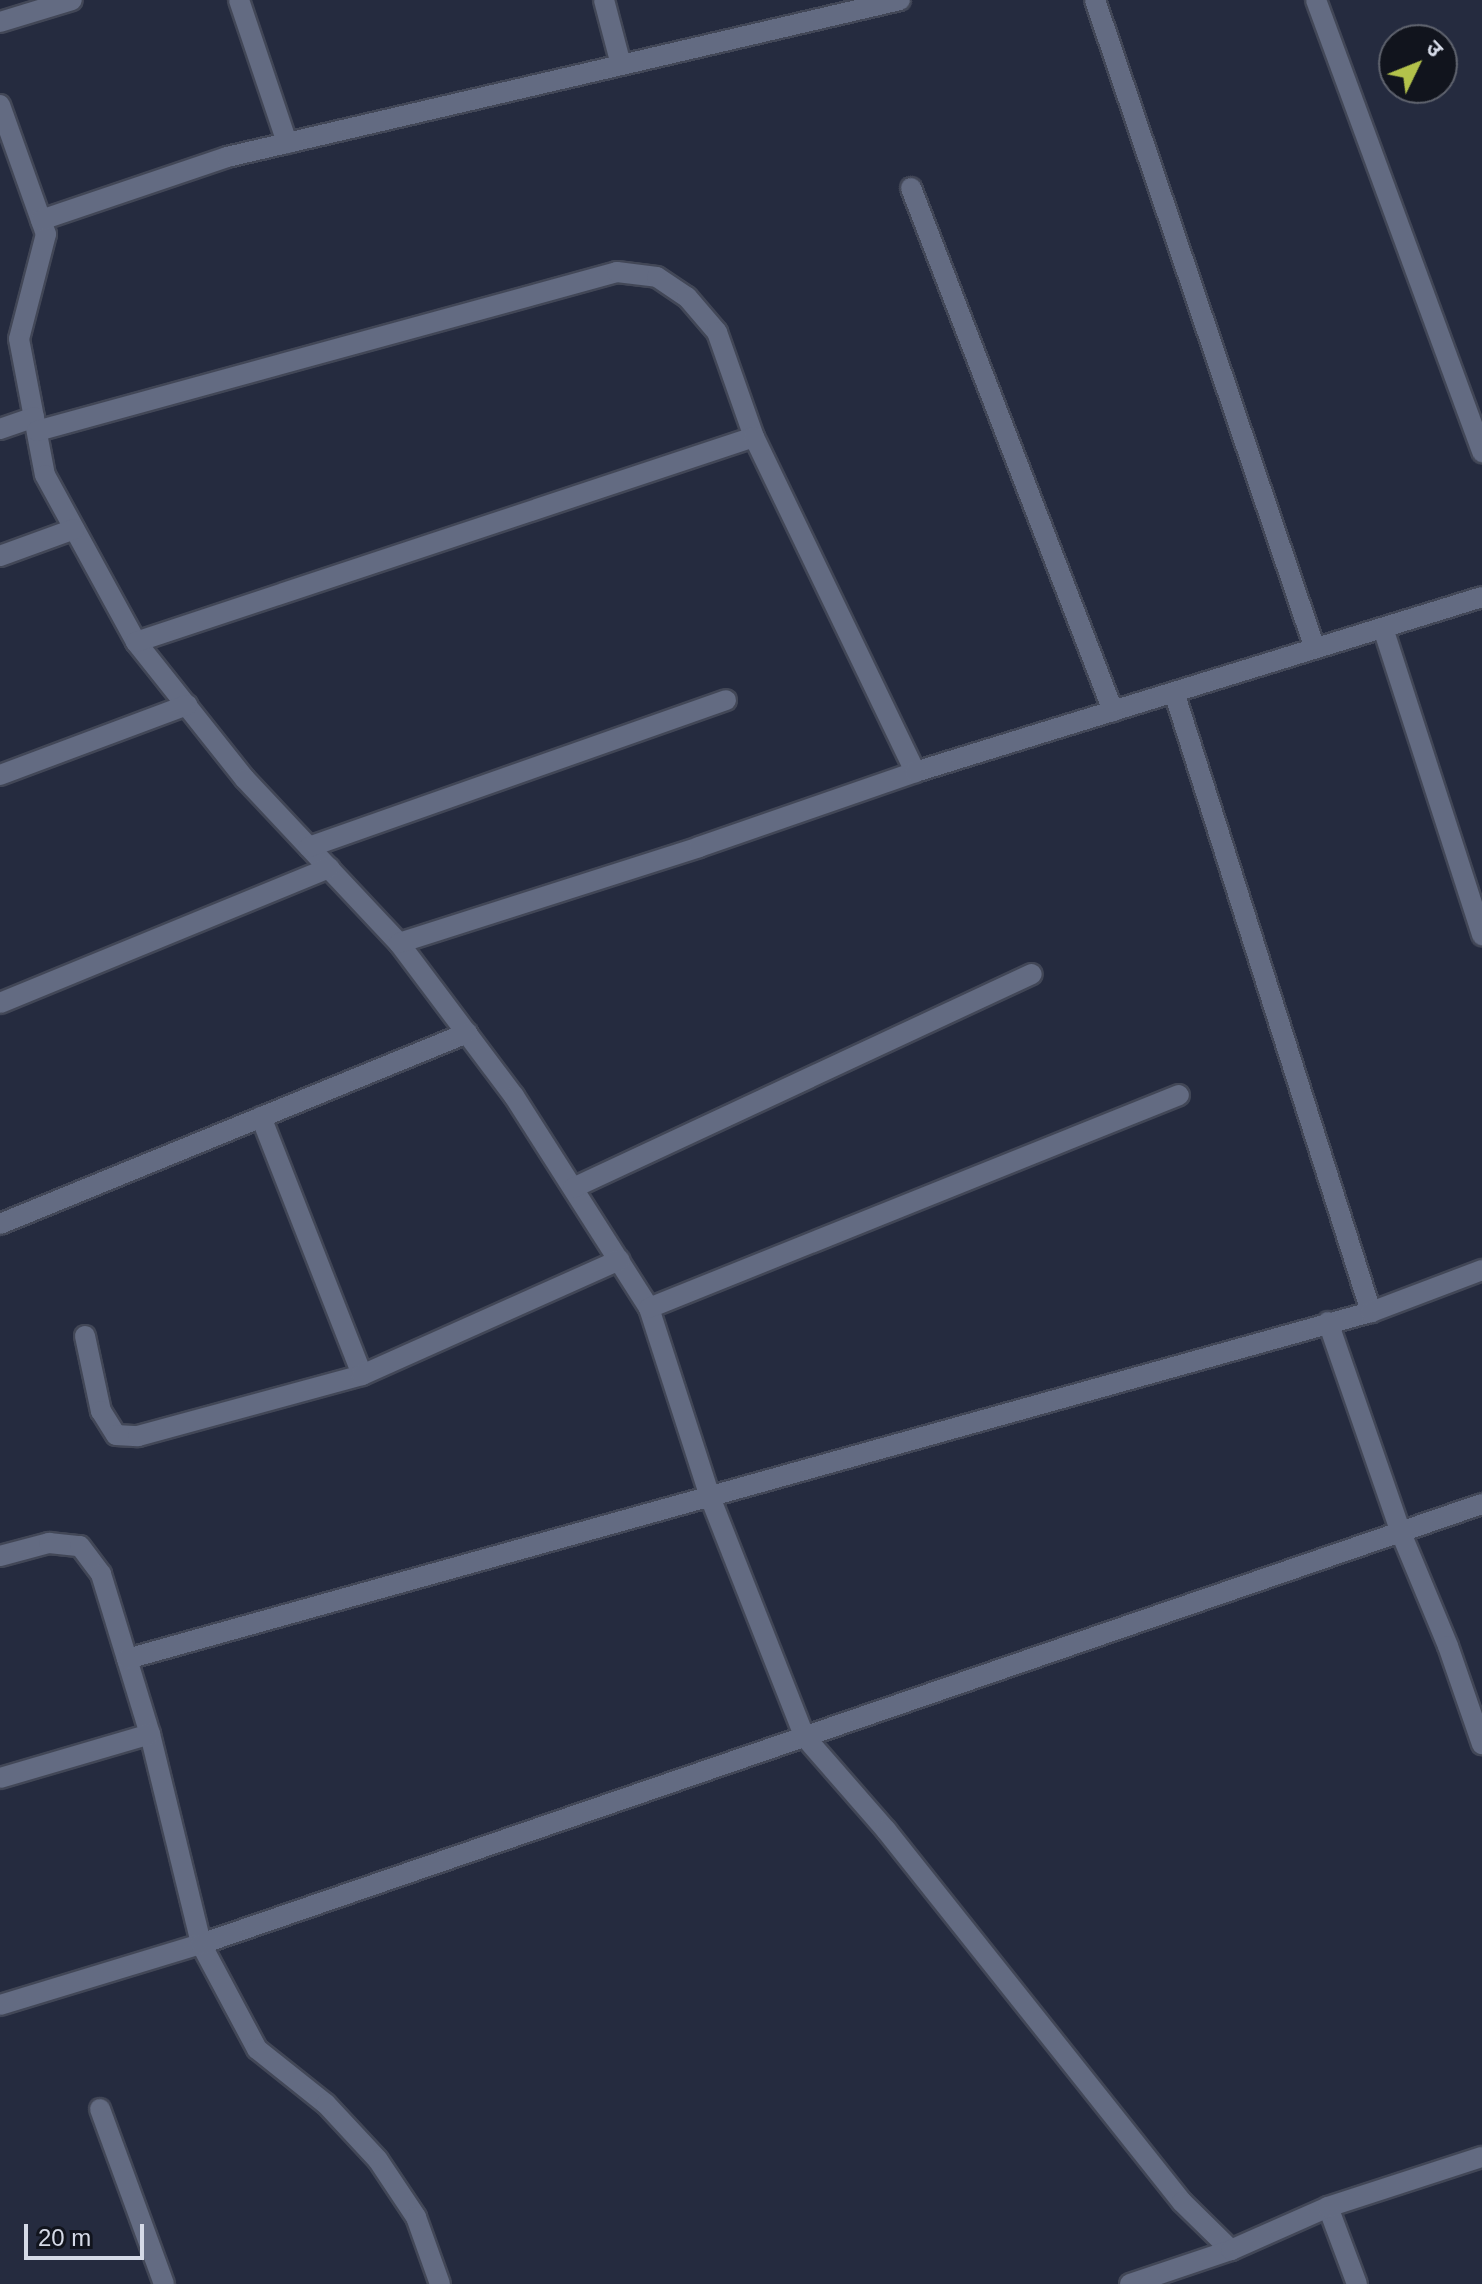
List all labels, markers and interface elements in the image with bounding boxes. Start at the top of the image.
north arrow [1378,24,1458,104]
text: उ [1421,35,1448,62]
scale bar [28,2208,148,2258]
text: 20 m [38,2224,91,2251]

